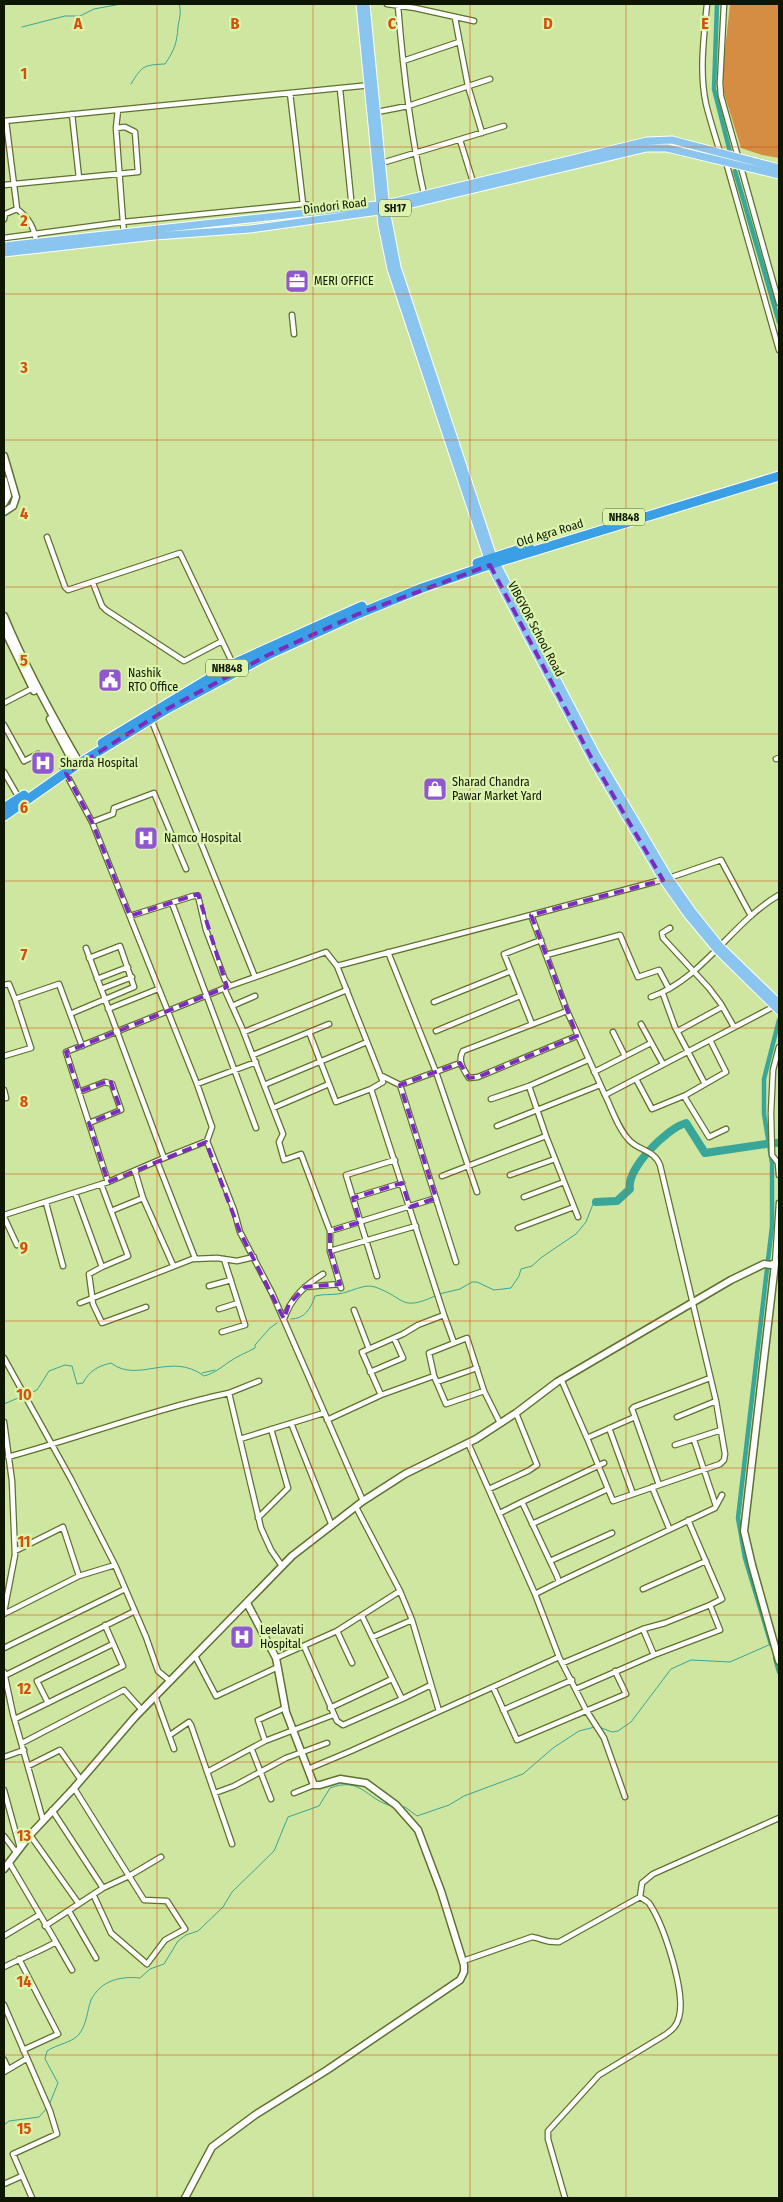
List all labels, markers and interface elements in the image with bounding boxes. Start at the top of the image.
text: A [73,14,83,33]
text: B [231,14,240,33]
text: C [388,14,397,33]
text: D [543,14,553,33]
text: E [701,14,709,33]
text: 1 [21,64,27,83]
street label: Dindori Road [302,195,368,217]
road number: SH17 [379,200,411,217]
text: 2 [19,211,28,230]
office icon: MERI OFFICE [284,268,310,294]
place label: MERI OFFICE [314,274,374,288]
text: 3 [19,358,28,377]
text: 4 [20,504,28,523]
road number: NH848 [603,508,645,526]
street label: Old Agra Road [515,516,585,550]
street label: VIBGYOR School Road [505,579,567,679]
text: 5 [20,651,28,670]
road number: NH848 [206,660,248,676]
place label: Nashik RTO Office [128,666,178,694]
public building icon: Nashik RTO Office [97,667,123,693]
hospital icon: Sharda Hospital [30,750,56,776]
place label: Sharda Hospital [60,756,138,770]
place label: Sharad Chandra Pawar Market Yard [452,775,542,803]
shop icon: Sharad Chandra Pawar Market Yard [422,776,448,802]
text: 6 [20,798,28,817]
hospital icon: Namco Hospital [133,825,159,851]
place label: Namco Hospital [164,831,241,845]
text: 7 [21,945,28,964]
text: 8 [20,1092,29,1111]
text: 9 [20,1238,28,1257]
text: 10 [16,1385,32,1404]
text: 11 [17,1532,31,1551]
place label: Leelavati Hospital [260,1623,304,1651]
hospital icon: Leelavati Hospital [229,1624,255,1650]
text: 12 [17,1679,32,1698]
text: 13 [17,1826,32,1845]
text: 14 [17,1972,32,1991]
text: 15 [17,2119,31,2138]

